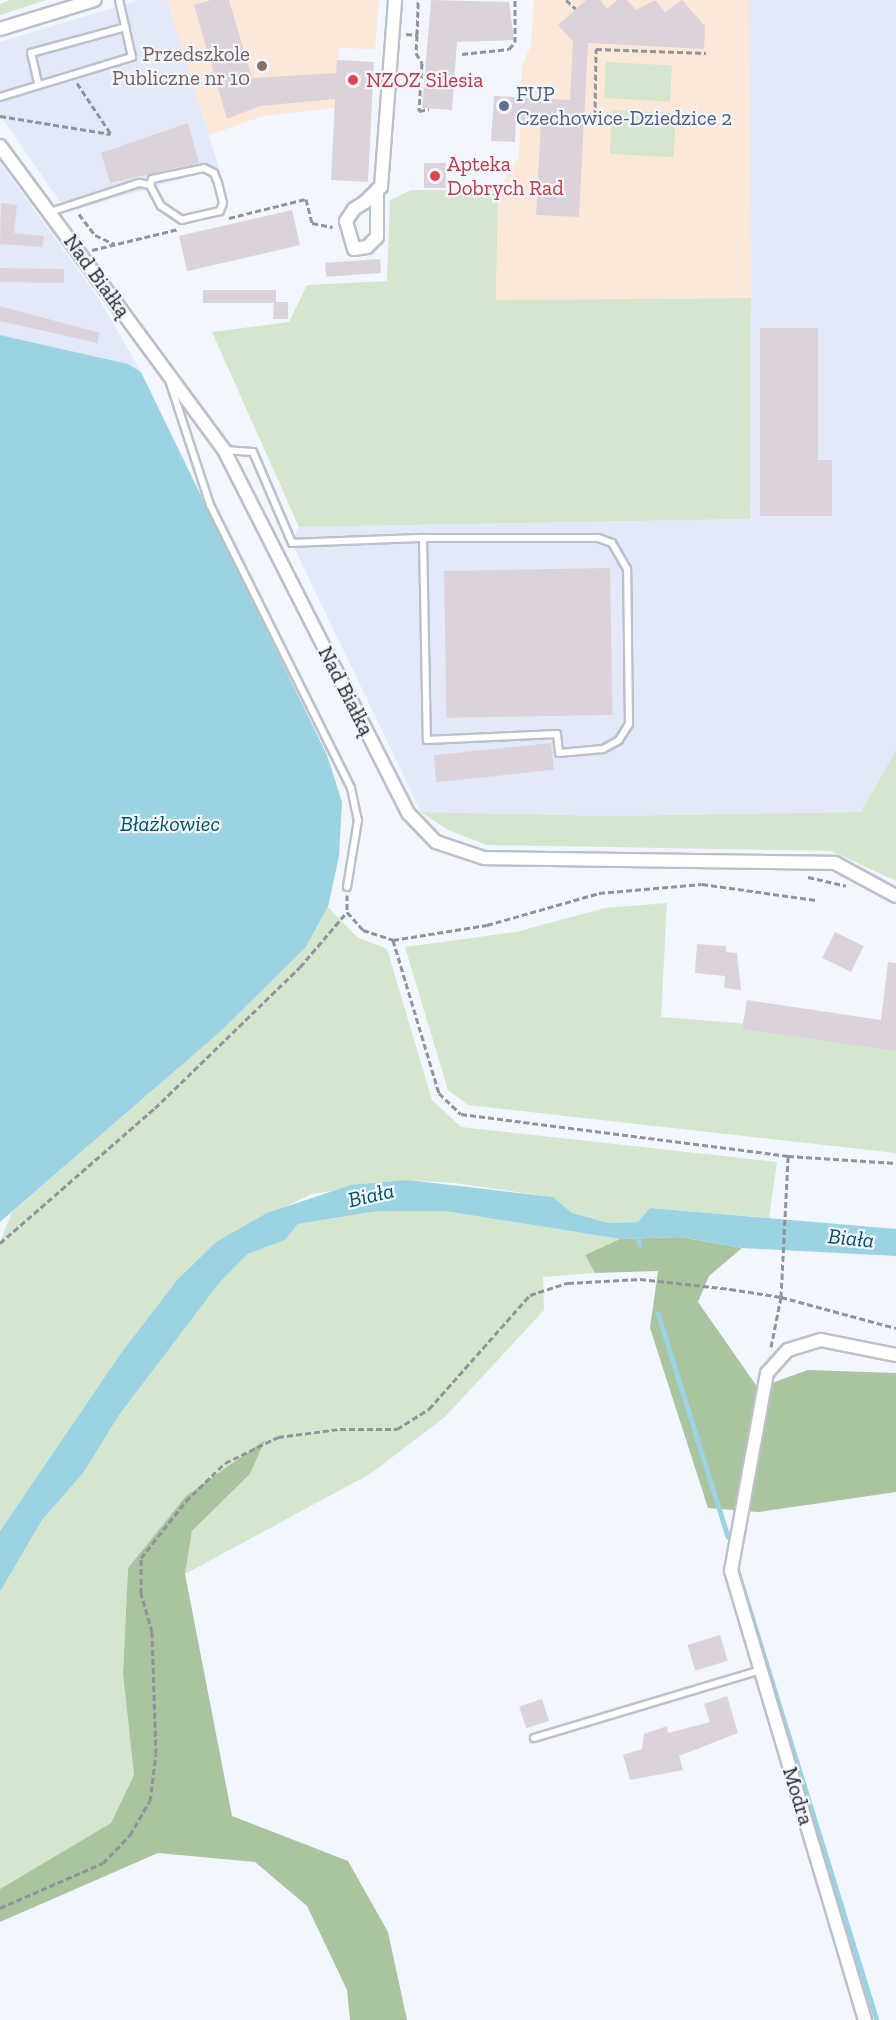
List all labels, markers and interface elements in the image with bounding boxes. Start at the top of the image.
place label: Przedszkole Publiczne nr 10 [112,41,250,91]
marker: Przedszkole Publiczne nr 10 [255,59,269,73]
place label: NZOZ Silesia [366,67,483,93]
marker: NZOZ Silesia [344,71,362,89]
place label: FUP Czechowice-Dziedzice 2 [516,81,732,131]
marker: FUP Czechowice-Dziedzice 2 [497,99,511,113]
place label: Apteka Dobrych Rad [447,151,564,201]
marker: Apteka Dobrych Rad [428,169,442,183]
street label: Nad Białką [58,229,136,323]
street label: Nad Białką [313,642,379,740]
water label: Błażkowiec [120,811,220,837]
water label: Biała [345,1177,397,1213]
water label: Biała [827,1222,875,1254]
street label: Modra [777,1764,819,1828]

